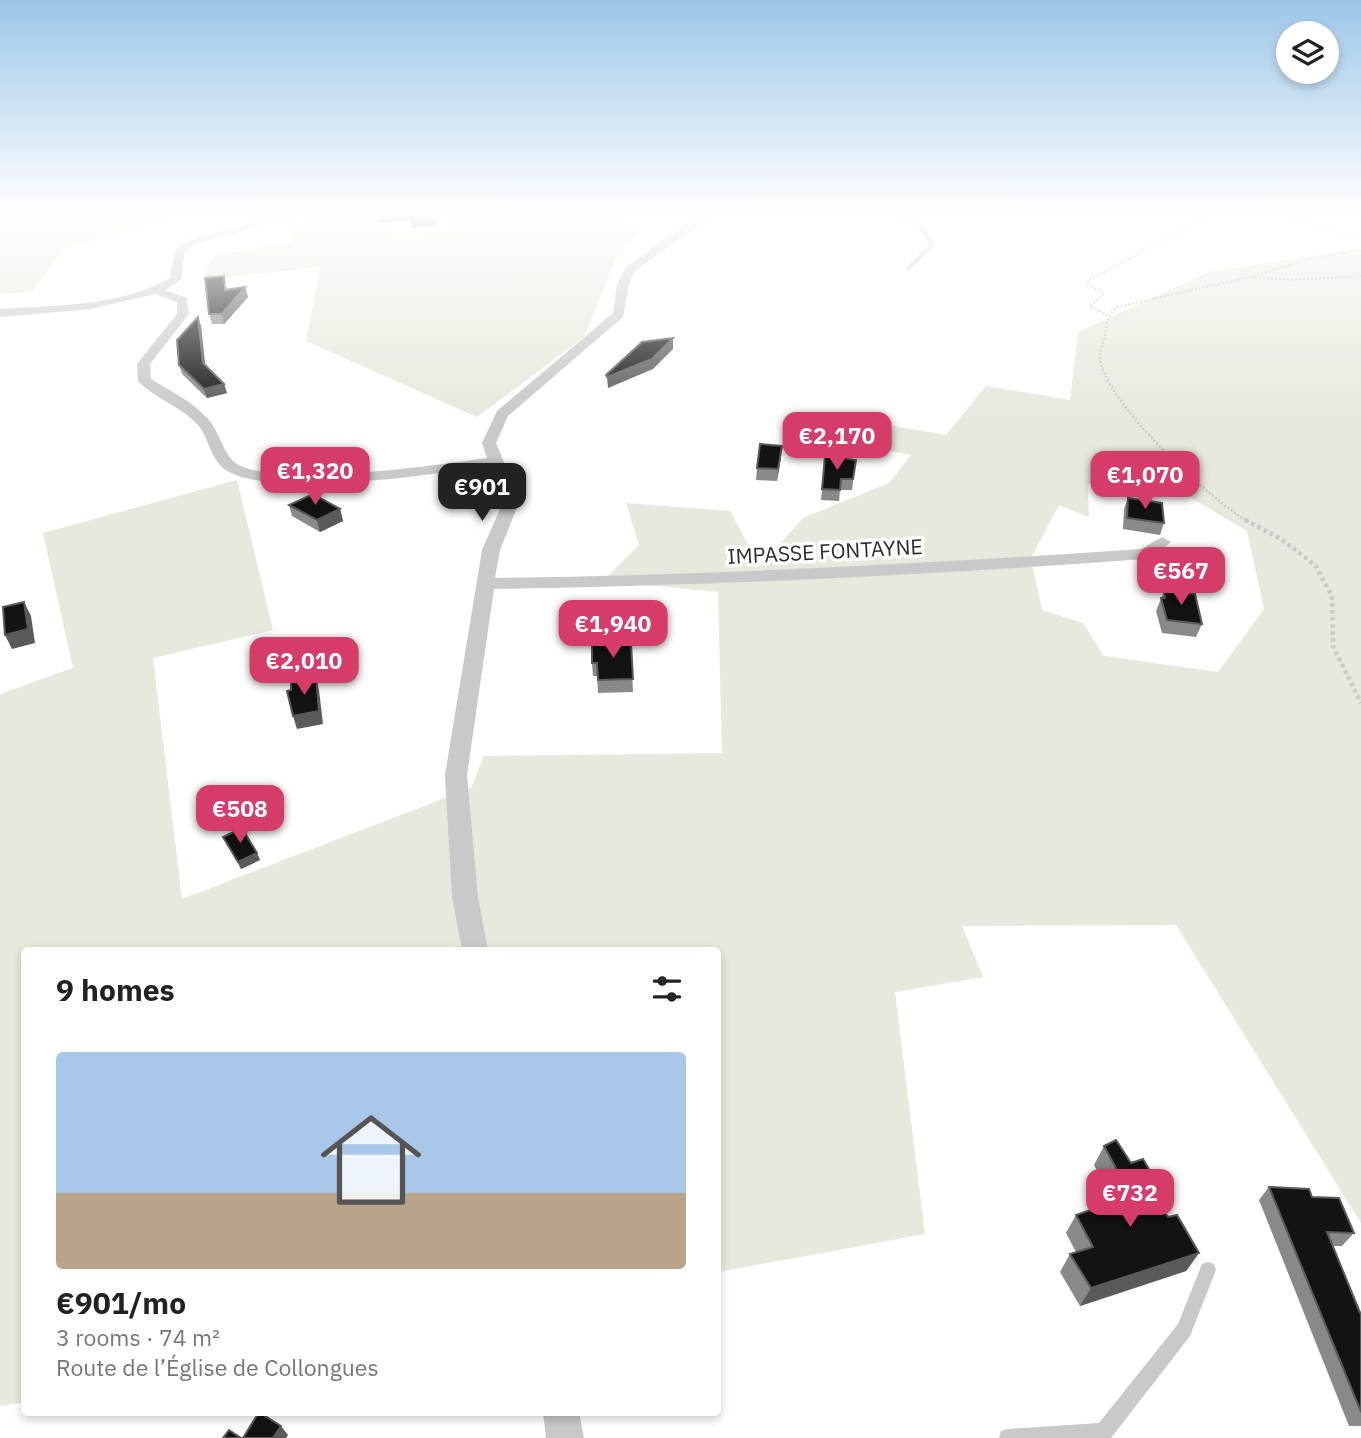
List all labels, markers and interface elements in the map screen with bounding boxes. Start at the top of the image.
map controls [1276,21,1339,84]
button: layers [1276,21,1339,84]
pin: €2,170 [780,412,894,472]
text: €2,170 [799,420,875,450]
pin: €1,320 [258,448,372,507]
pin: €1,070 [1088,452,1202,511]
text: €1,320 [277,455,353,485]
text: €1,070 [1107,459,1183,489]
pin: €901 [441,463,523,523]
text: €901 [454,471,510,501]
street label: IMPASSE FONTAYNE [727,532,923,570]
pin: €567 [1140,548,1222,607]
text: €567 [1153,555,1209,585]
pin: €1,940 [556,600,670,660]
text: €1,940 [575,608,651,638]
pin: €2,010 [247,638,361,697]
text: €2,010 [266,645,342,675]
pin: €508 [199,786,281,845]
text: €508 [212,793,268,823]
text: 9 homes [56,970,175,1009]
icon: filters [648,970,686,1008]
icon: home [308,1097,434,1223]
pin: €732 [1089,1170,1171,1229]
text: €732 [1102,1177,1158,1207]
text: €901/mo [56,1283,186,1322]
text: 3 rooms · 74 m² [56,1322,220,1352]
text: Route de l’Église de Collongues [56,1352,379,1382]

